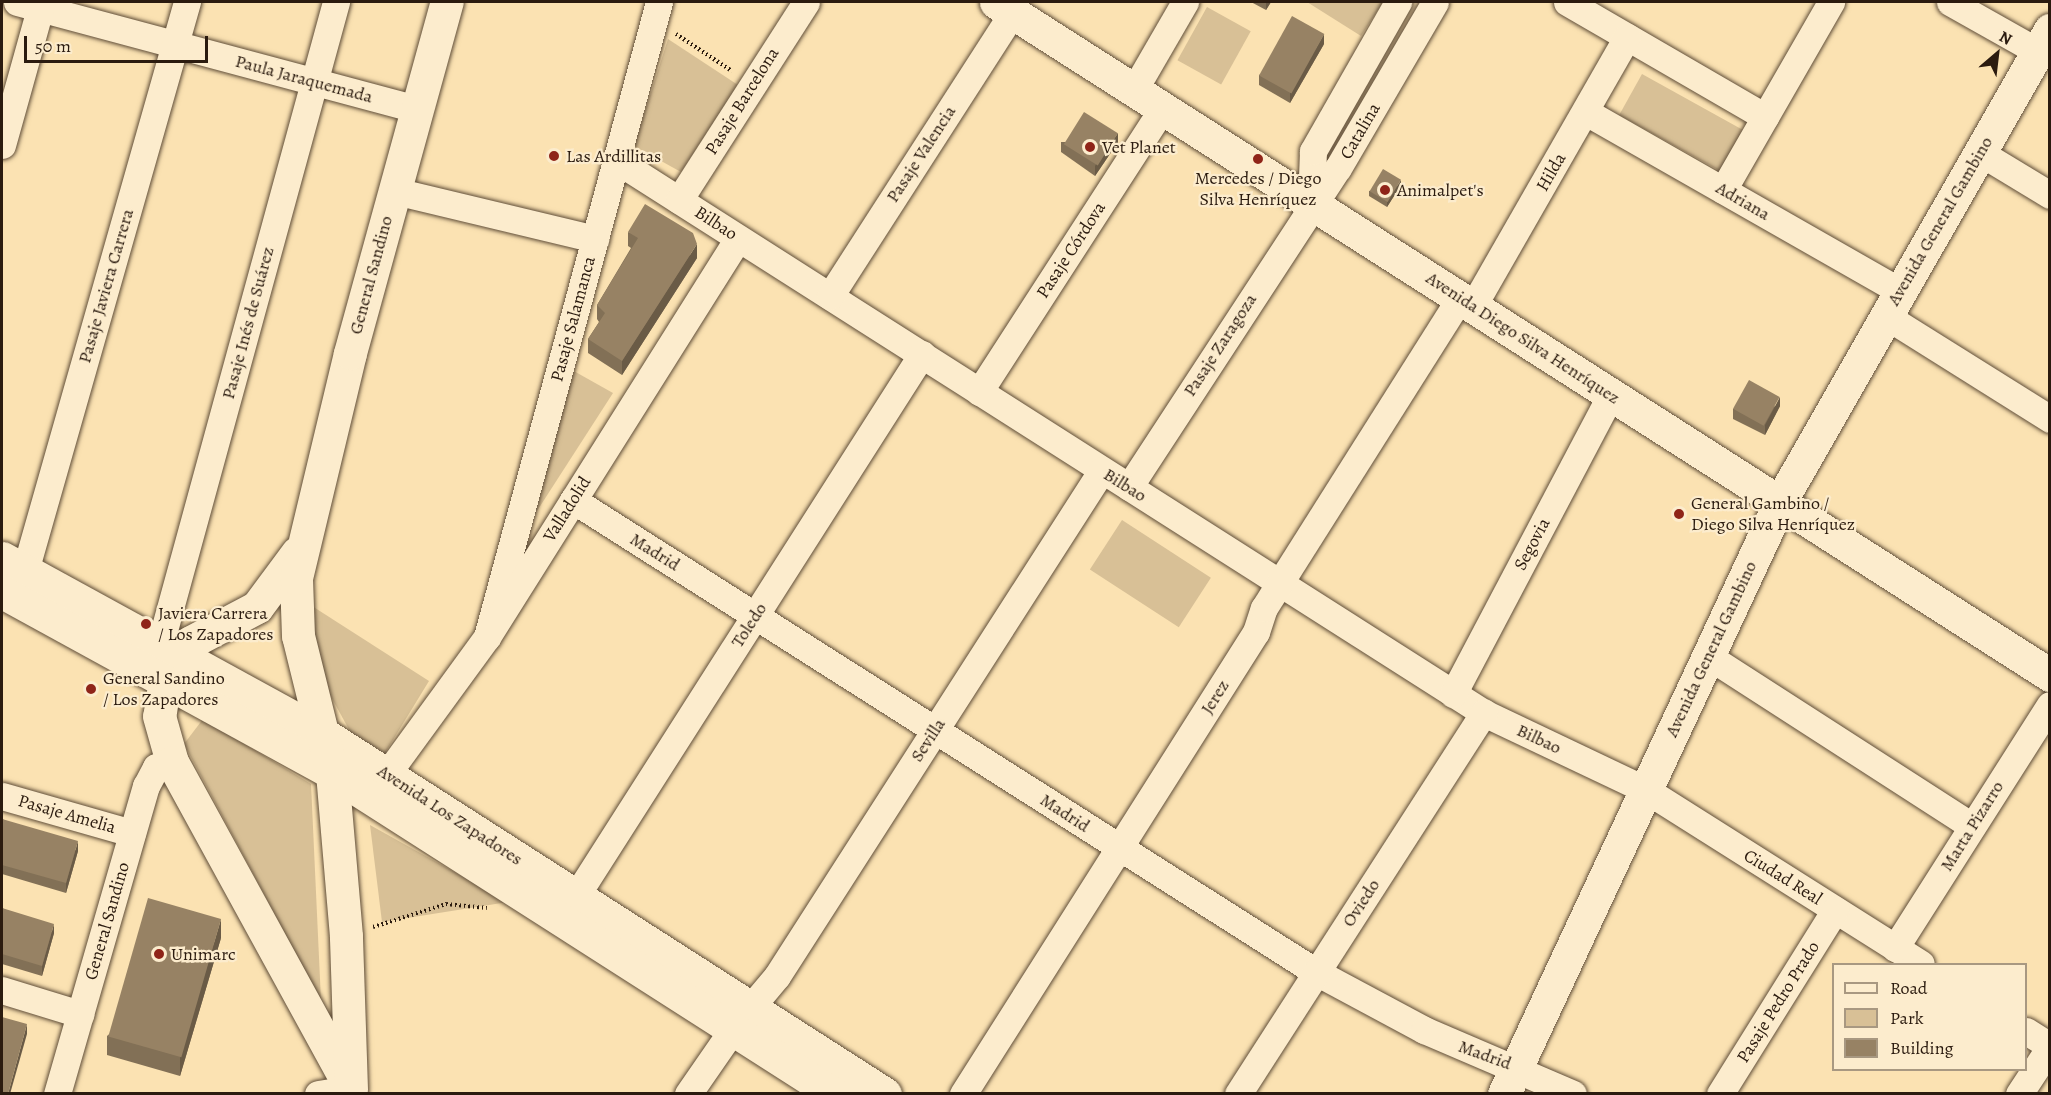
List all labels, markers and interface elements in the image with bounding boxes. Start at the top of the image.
scale bar [27,24,212,62]
north arrow [1967,24,2027,84]
text: N [1995,26,2016,51]
text: 50 m [35,34,71,58]
street label: Pasaje Barcelona [700,43,784,159]
street label: Paula Jaraquemada [233,50,375,108]
street label: Catalina [1335,99,1385,163]
street label: Pasaje Valencia [882,102,960,206]
street label: Avenida General Gambino [1883,133,1997,309]
place label: Vet Planet [1102,136,1176,158]
marker: Vet Planet [1083,140,1097,154]
place label: Las Ardillitas [566,145,661,167]
marker: Las Ardillitas [547,149,561,163]
street label: Hilda [1531,149,1571,195]
marker: Mercedes / Diego Silva Henríquez [1251,152,1265,166]
place label: Mercedes / Diego Silva Henríquez [1195,168,1321,210]
street label: Adriana [1712,177,1774,225]
place label: Animalpet's [1397,179,1484,201]
marker: Animalpet's [1378,183,1392,197]
street label: Pasaje Córdova [1032,198,1110,302]
street label: Bilbao [691,201,741,245]
street label: Pasaje Javiera Carrera [74,206,138,366]
street label: General Sandino [345,213,397,337]
street label: Pasaje Inés de Suárez [217,244,279,402]
street label: Pasaje Salamanca [546,254,600,384]
street label: Avenida Diego Silva Henríquez [1422,267,1624,409]
street label: Pasaje Zaragoza [1179,290,1261,400]
street label: Bilbao [1100,464,1150,506]
street label: Valladolid [539,472,595,546]
place label: General Gambino / Diego Silva Henríquez [1691,493,1855,536]
marker: General Gambino / Diego Silva Henríquez [1672,507,1686,521]
street label: Segovia [1509,514,1555,574]
street label: Madrid [626,528,684,576]
street label: Avenida General Gambino [1661,558,1761,740]
street label: Toledo [727,599,771,651]
place label: Javiera Carrera / Los Zapadores [158,603,274,646]
marker: Javiera Carrera / Los Zapadores [139,617,153,631]
place label: General Sandino / Los Zapadores [103,668,225,710]
street label: Jerez [1196,676,1234,718]
marker: General Sandino / Los Zapadores [84,682,98,696]
street label: Sevilla [906,714,950,766]
street label: Bilbao [1513,719,1565,759]
street label: Avenida Los Zapadores [373,760,527,870]
street label: Marta Pizarro [1936,777,2008,875]
street label: Madrid [1036,789,1094,837]
street label: Pasaje Amelia [16,790,118,838]
street label: Ciudad Real [1740,844,1826,910]
street label: General Sandino [80,860,134,982]
street label: Oviedo [1338,875,1384,931]
street label: Pasaje Pedro Prado [1732,937,1824,1067]
place label: Unimarc [171,943,236,965]
marker: Unimarc [152,947,166,961]
legend [1832,963,2027,1071]
text: Road [1890,976,1927,1000]
text: Park [1890,1006,1924,1030]
street label: Madrid [1456,1035,1514,1075]
text: Building [1890,1036,1954,1060]

